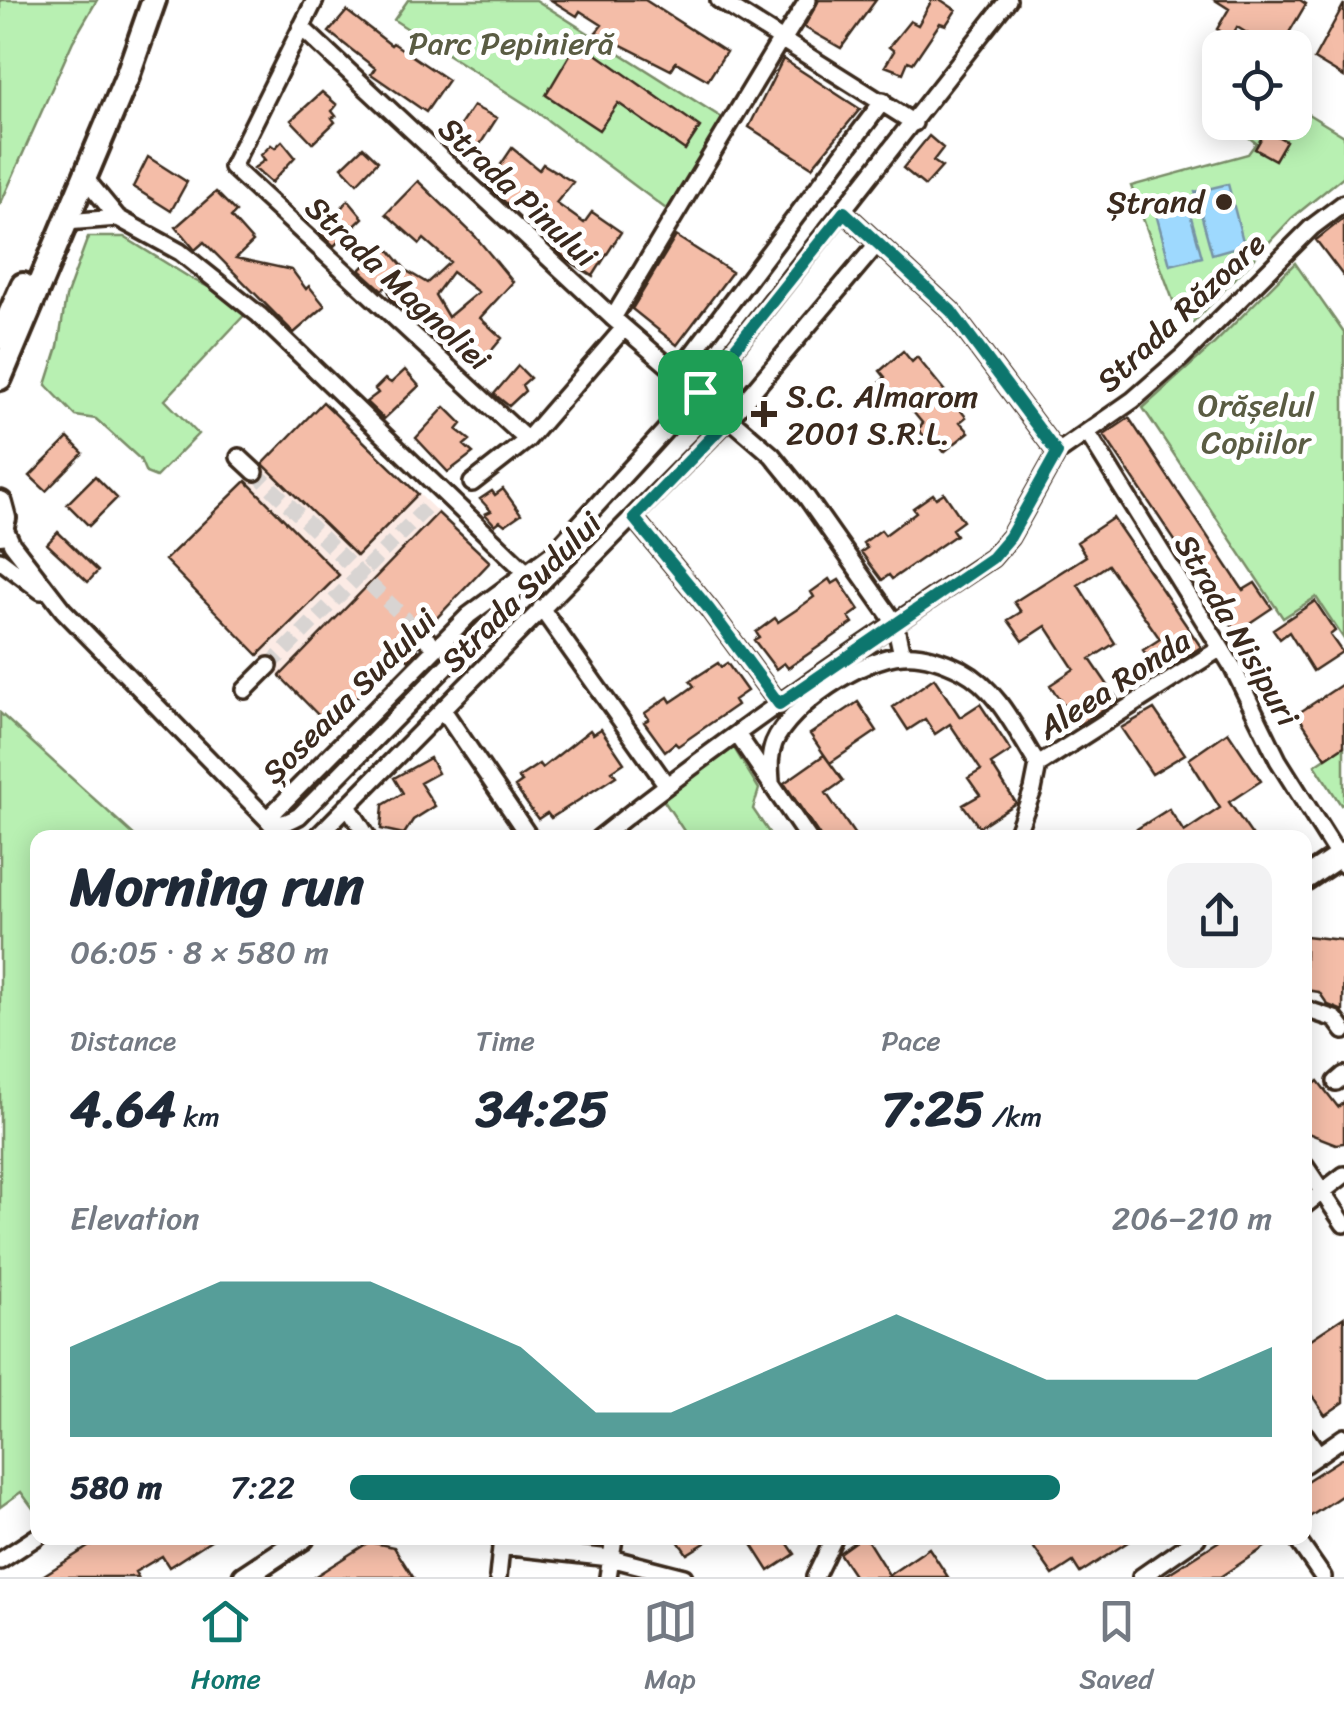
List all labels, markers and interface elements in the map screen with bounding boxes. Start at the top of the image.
park label: Parc Pepinieră [408,15,615,72]
map controls [1202,30,1312,140]
button: locate [1202,30,1312,140]
street label: Strada Pinului [424,103,612,283]
place label: Ștrand [1106,174,1206,231]
street label: Strada Magnoliei [291,181,505,386]
marker: Ștrand [1213,191,1235,213]
street label: Strada Răzoare [1083,218,1280,407]
pin [658,350,743,435]
icon: arrive [673,365,728,420]
place label: S.C. Almarom 2001 S.R.L. [786,368,978,462]
park label: Orășelul Copiilor [1198,377,1315,471]
marker: S.C. Almarom 2001 S.R.L. [751,401,777,427]
street label: Strada Sudului [427,497,617,687]
street label: Strada Nisipuri [1158,523,1316,739]
street label: Șoseaua Sudului [247,594,452,798]
street label: Aleea Ronda [1025,613,1203,756]
text: Morning run [70,838,364,935]
button: share [1167,863,1272,968]
text: 06:05 · 8 × 580 m [70,924,329,981]
text: Distance [70,1016,176,1065]
text: Time [476,1016,535,1065]
text: Pace [881,1016,941,1065]
text: 4.64 [70,1065,176,1154]
text: 34:25 [476,1065,609,1154]
text: 7:25 [881,1065,984,1154]
text: km [176,1092,220,1141]
text: /km [984,1092,1042,1141]
text: Elevation [70,1190,200,1247]
text: 206–210 m [1112,1190,1272,1247]
text: 580 m [70,1459,162,1516]
text: 7:22 [230,1459,295,1516]
tab: Home [191,1594,261,1703]
tab: Map [643,1594,698,1703]
tab: Saved [1079,1594,1153,1703]

